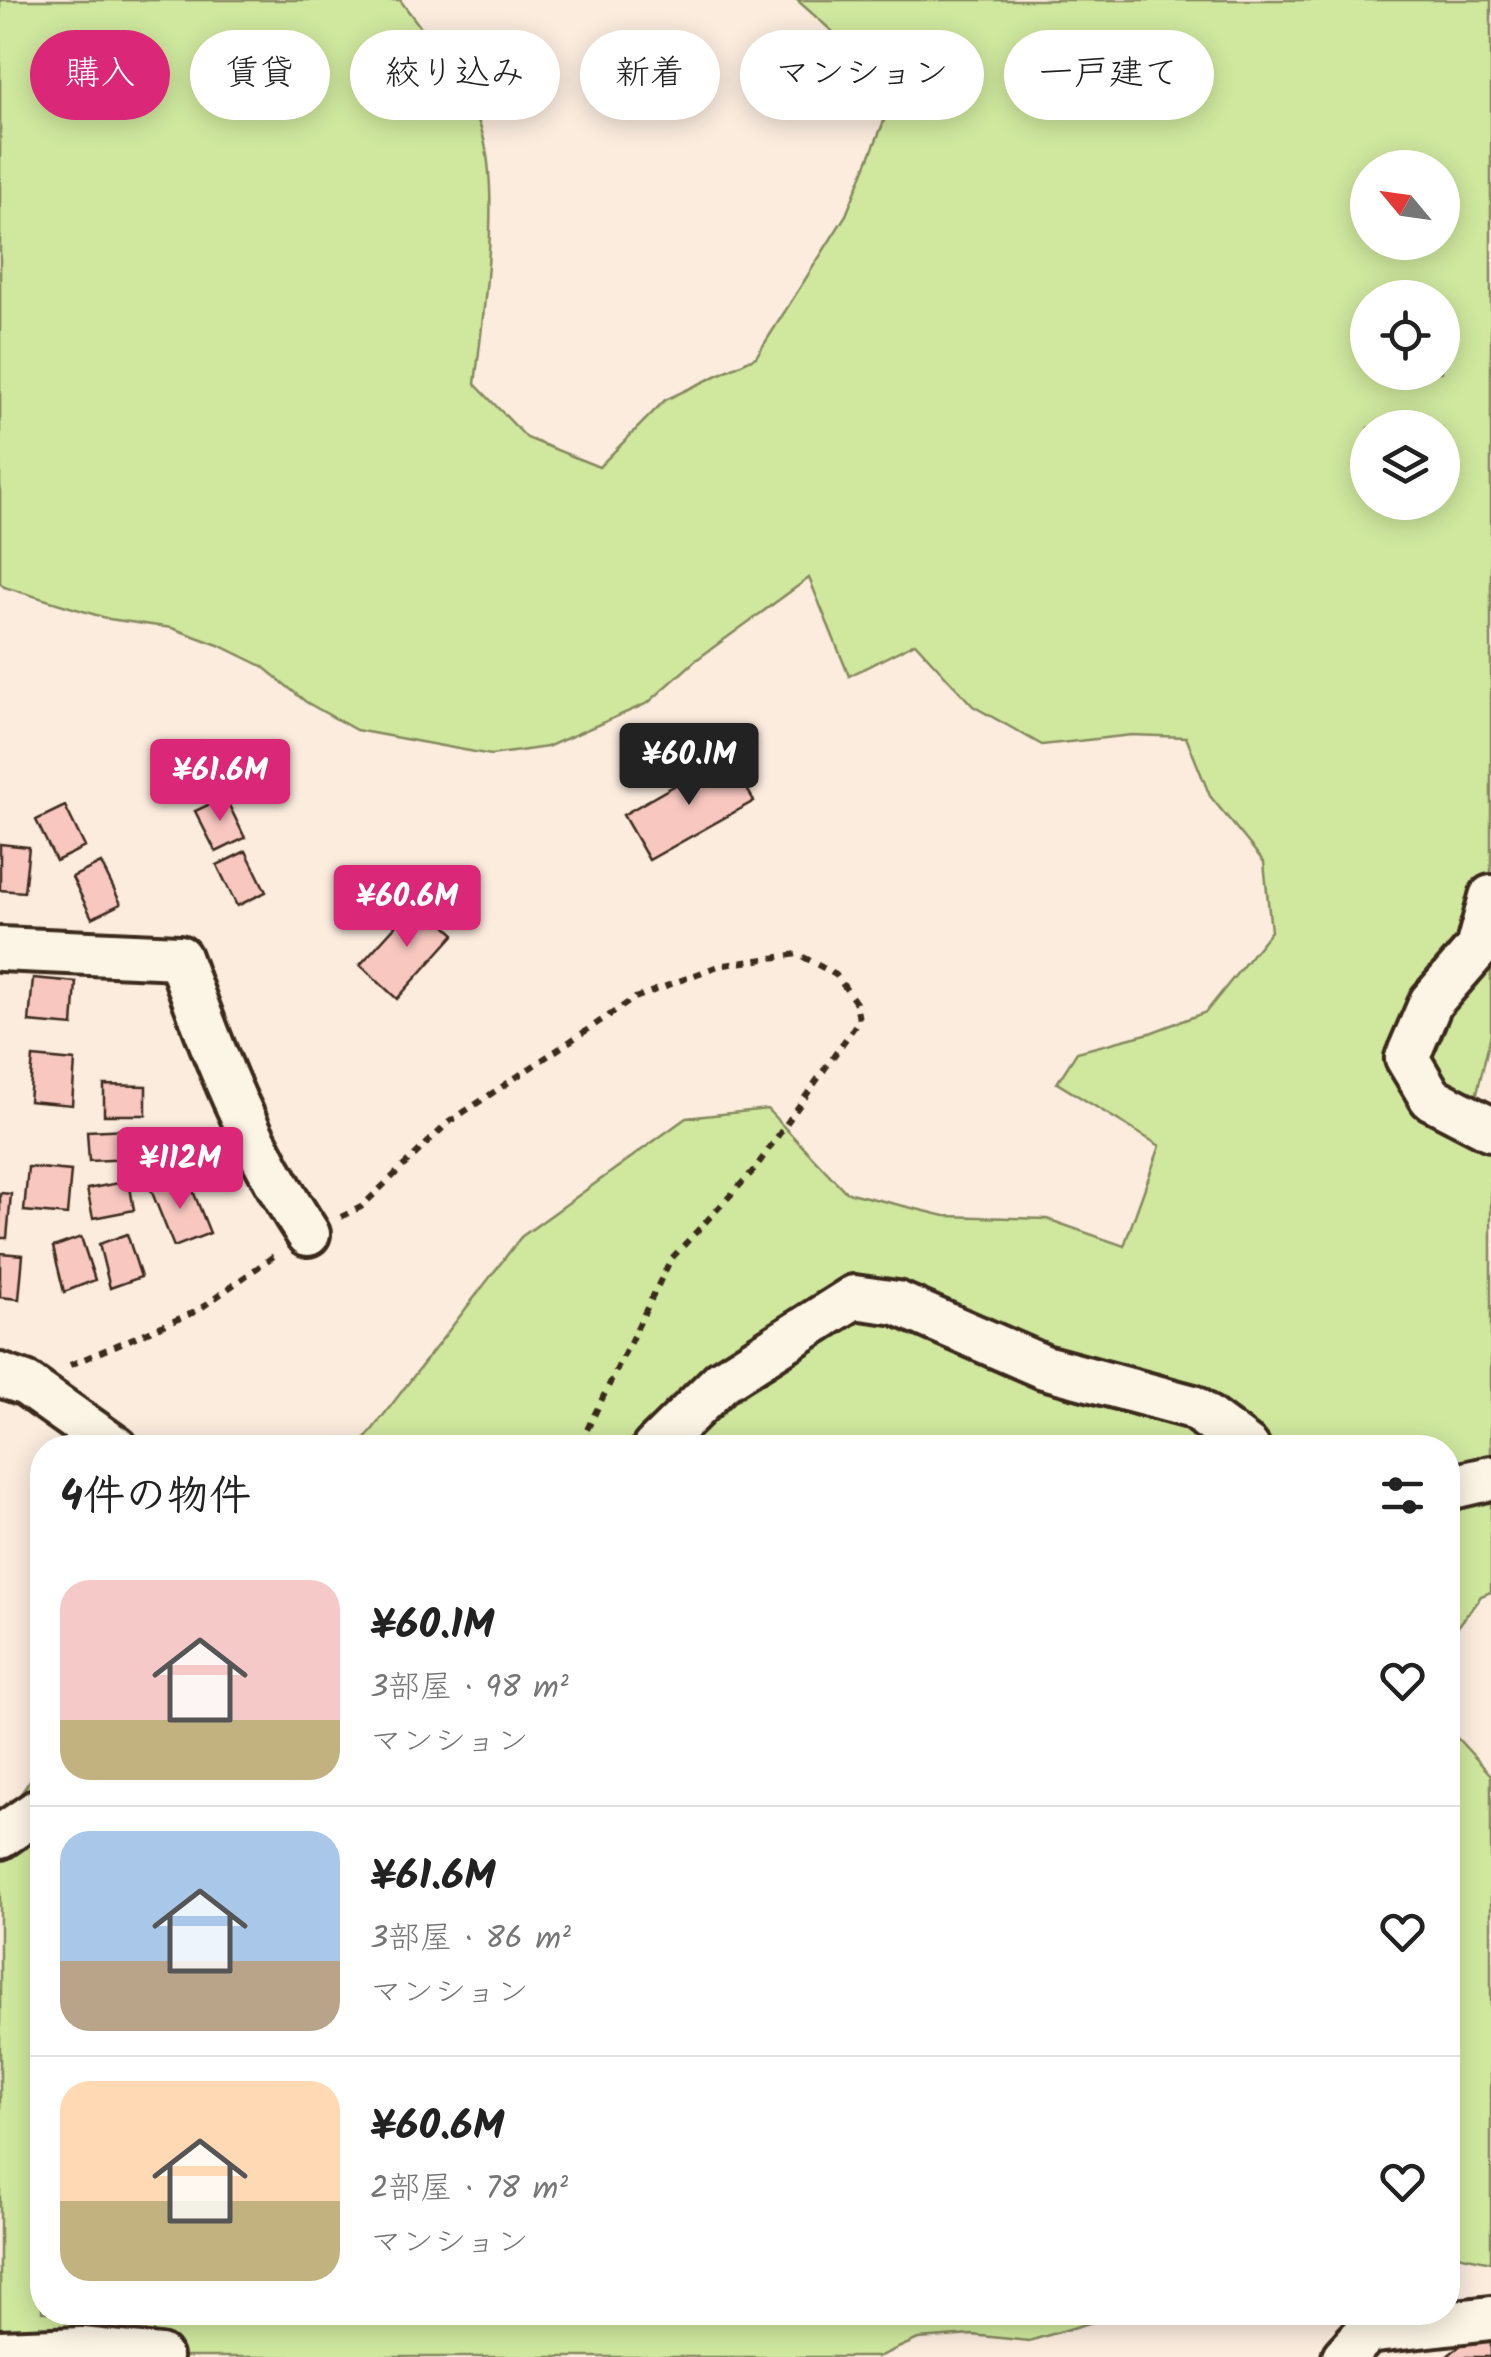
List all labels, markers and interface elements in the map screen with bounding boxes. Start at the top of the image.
chip: 購入 [30,30,170,120]
chip: 賃貸 [190,30,330,120]
chip: 絞り込み [350,30,560,120]
chip: 新着 [580,30,720,120]
chip: マンション [740,30,984,120]
chip: 一戸建て [1004,30,1214,120]
north arrow [1350,150,1460,260]
map controls [1350,150,1460,520]
button: locate [1350,280,1460,390]
button: layers [1350,410,1460,520]
pin: ¥60.1M [608,723,770,808]
text: ¥60.1M [642,730,736,781]
pin: ¥61.6M [139,739,301,824]
text: ¥61.6M [172,746,268,797]
pin: ¥60.6M [326,865,488,950]
text: ¥60.6M [356,872,458,923]
pin: ¥112M [110,1127,250,1212]
text: ¥112M [139,1134,221,1185]
text: 4件の物件 [60,1464,251,1531]
icon: filters [1375,1468,1430,1523]
text: ¥60.1M [370,1593,495,1660]
icon: home [140,1620,260,1740]
icon: heart [1375,1653,1430,1708]
text: 3部屋 · 98 m² [370,1663,569,1714]
text: マンション [370,1717,529,1768]
text: ¥61.6M [370,1844,496,1911]
icon: home [140,1871,260,1991]
icon: heart [1375,1904,1430,1959]
text: 3部屋 · 86 m² [370,1914,571,1965]
text: マンション [370,1968,529,2019]
text: ¥60.6M [370,2094,505,2161]
icon: home [140,2121,260,2241]
icon: heart [1375,2154,1430,2209]
text: 2部屋 · 78 m² [370,2164,568,2215]
text: マンション [370,2218,529,2269]

